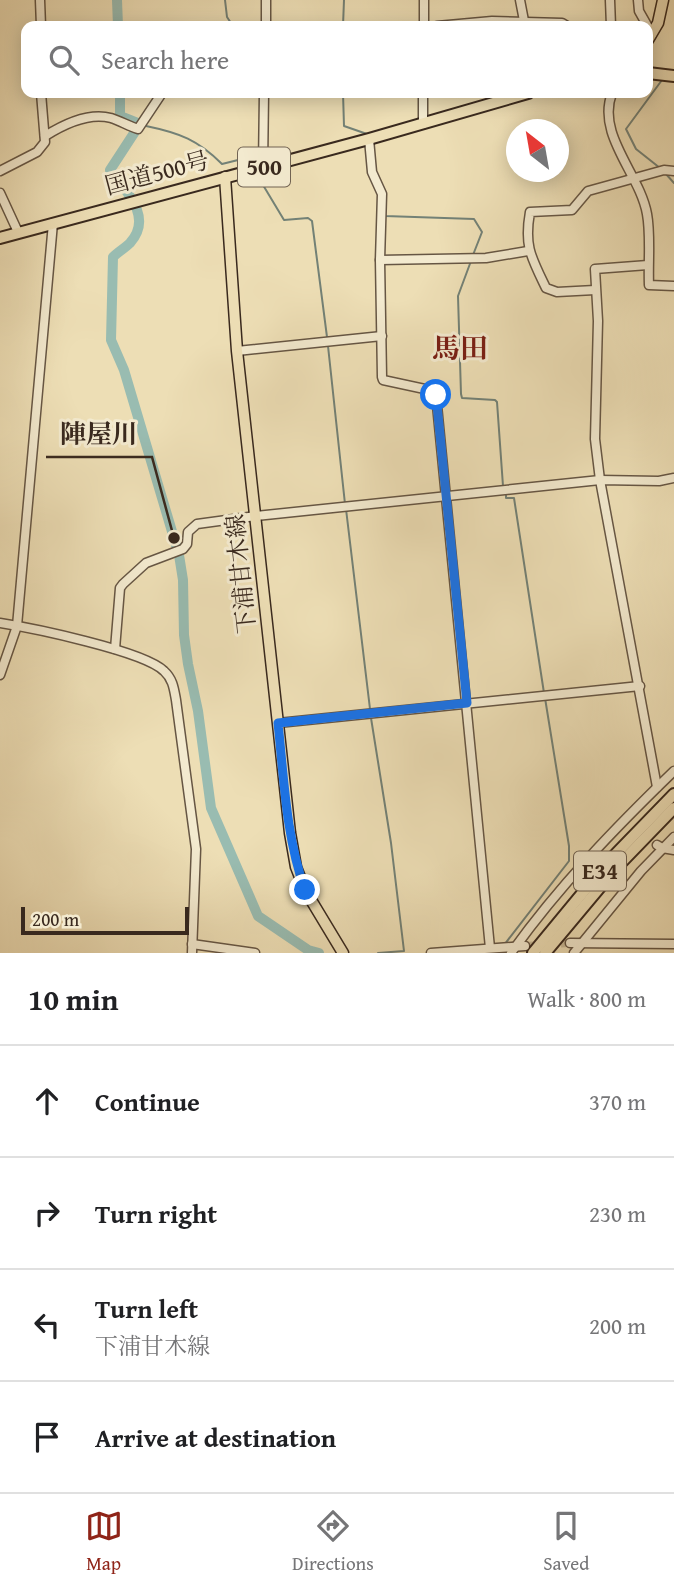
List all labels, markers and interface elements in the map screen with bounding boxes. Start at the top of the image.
search box [21,21,653,98]
text: Search here [101,40,229,79]
icon: search [45,41,83,79]
north arrow [506,119,569,182]
street label: 国道500号 [101,142,213,203]
road number: 500 [238,148,290,186]
district label: 馬田 [432,327,488,368]
route start [420,379,451,410]
callout: 陣屋川 [46,410,152,457]
text: 陣屋川 [60,414,138,453]
street label: 下浦甘木線 [217,513,264,636]
road number: E34 [574,852,626,890]
route end [289,874,320,905]
scale bar [21,904,189,936]
text: 200 m [32,905,79,933]
text: 10 min [28,977,118,1021]
text: Walk · 800 m [527,982,646,1015]
icon: ahead [28,1082,66,1120]
text: Continue [95,1082,200,1121]
text: 370 m [589,1085,646,1118]
icon: right [28,1194,66,1232]
text: Turn right [95,1194,217,1233]
text: 230 m [589,1197,646,1230]
text: Turn left [95,1289,198,1328]
icon: left [28,1306,66,1344]
text: 200 m [589,1309,646,1342]
text: 下浦甘木線 [95,1329,210,1362]
icon: arrive [28,1418,66,1456]
text: Arrive at destination [95,1418,336,1457]
tab: Map [85,1507,123,1577]
tab: Directions [292,1507,374,1577]
tab: Saved [543,1507,589,1577]

